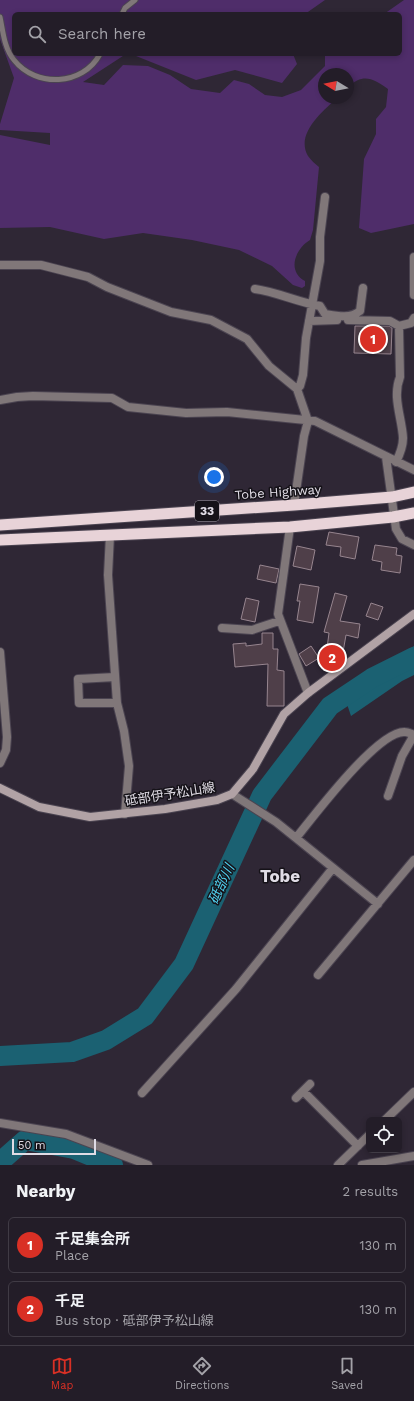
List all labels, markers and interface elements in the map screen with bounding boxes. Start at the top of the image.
search box [12,12,402,56]
icon: search [26,23,48,45]
text: Search here [58,25,146,43]
north arrow [318,68,354,104]
pin: 1 [360,324,386,354]
your location [204,467,224,487]
street label: Tobe Highway [234,481,322,503]
road number: 33 [195,501,219,521]
pin: 2 [319,643,345,673]
street label: 砥部伊予松山線 [124,779,216,809]
water label: 砥部川 [205,860,238,906]
district label: Tobe [260,866,300,886]
map controls [366,1117,402,1153]
button: locate [366,1117,402,1153]
scale bar [12,1137,96,1156]
text: 50 m [18,1139,45,1152]
text: Nearby [16,1181,75,1201]
text: 2 results [343,1184,398,1199]
text: 千足集会所 [55,1230,130,1248]
text: 1 [27,1238,33,1253]
text: 130 m [359,1238,397,1253]
text: Place [55,1248,89,1263]
text: 千足 [55,1292,85,1310]
text: 2 [26,1302,34,1317]
text: 130 m [359,1302,397,1317]
text: Bus stop · 砥部伊予松山線 [55,1313,214,1328]
tab: Map [51,1355,73,1392]
tab: Directions [175,1355,229,1392]
tab: Saved [331,1355,363,1392]

